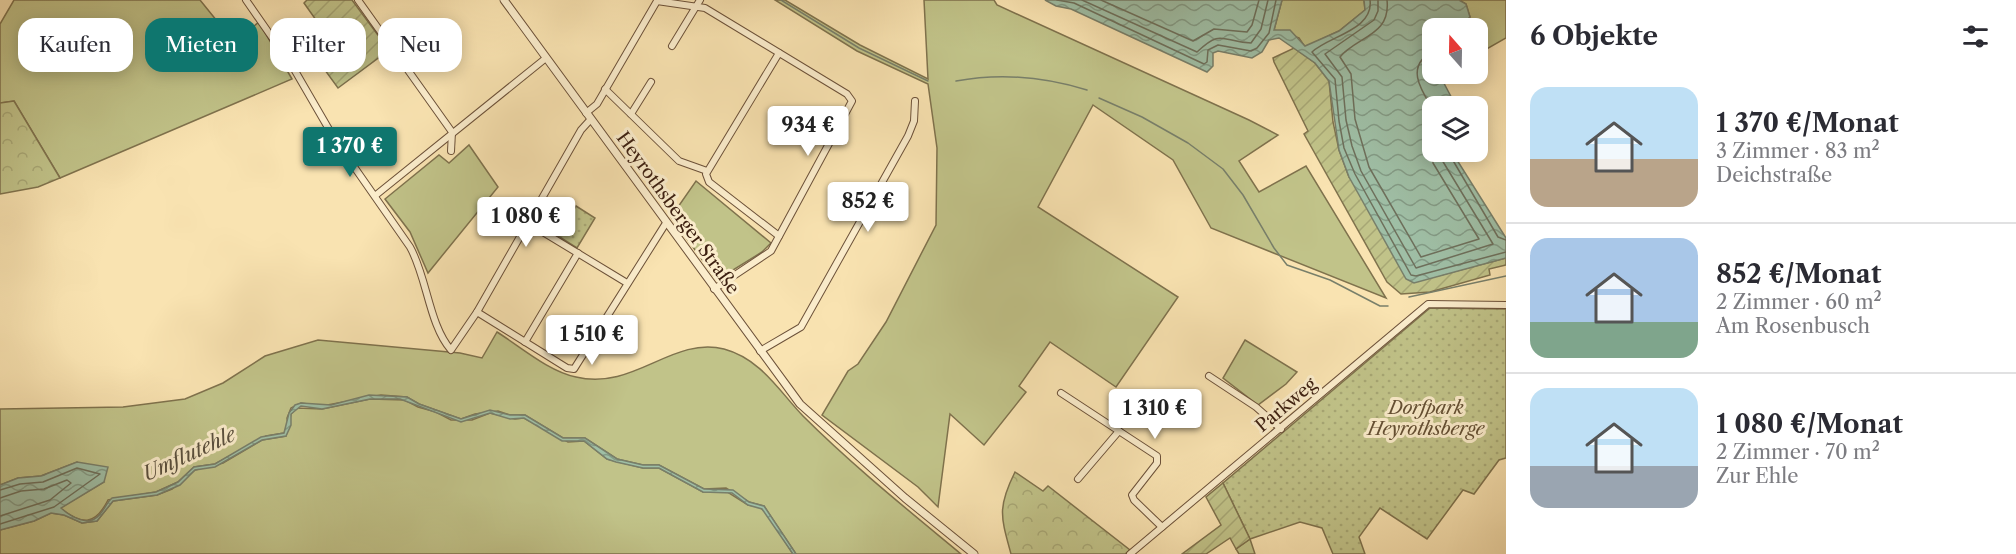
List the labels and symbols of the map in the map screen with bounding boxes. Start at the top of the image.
north arrow [1422,18,1488,84]
pin: 934 € [766,106,850,157]
pin: 1 370 € [295,127,405,178]
street label: Heyrothsberger Straße [612,128,744,298]
pin: 852 € [826,182,910,233]
pin: 1 080 € [471,197,581,248]
pin: 1 510 € [537,315,647,366]
street label: Parkweg [1251,373,1321,437]
pin: 1 310 € [1100,389,1210,440]
park label: Dorfpark Heyrothsberge [1365,397,1486,440]
water label: Umflutehle [139,421,241,486]

